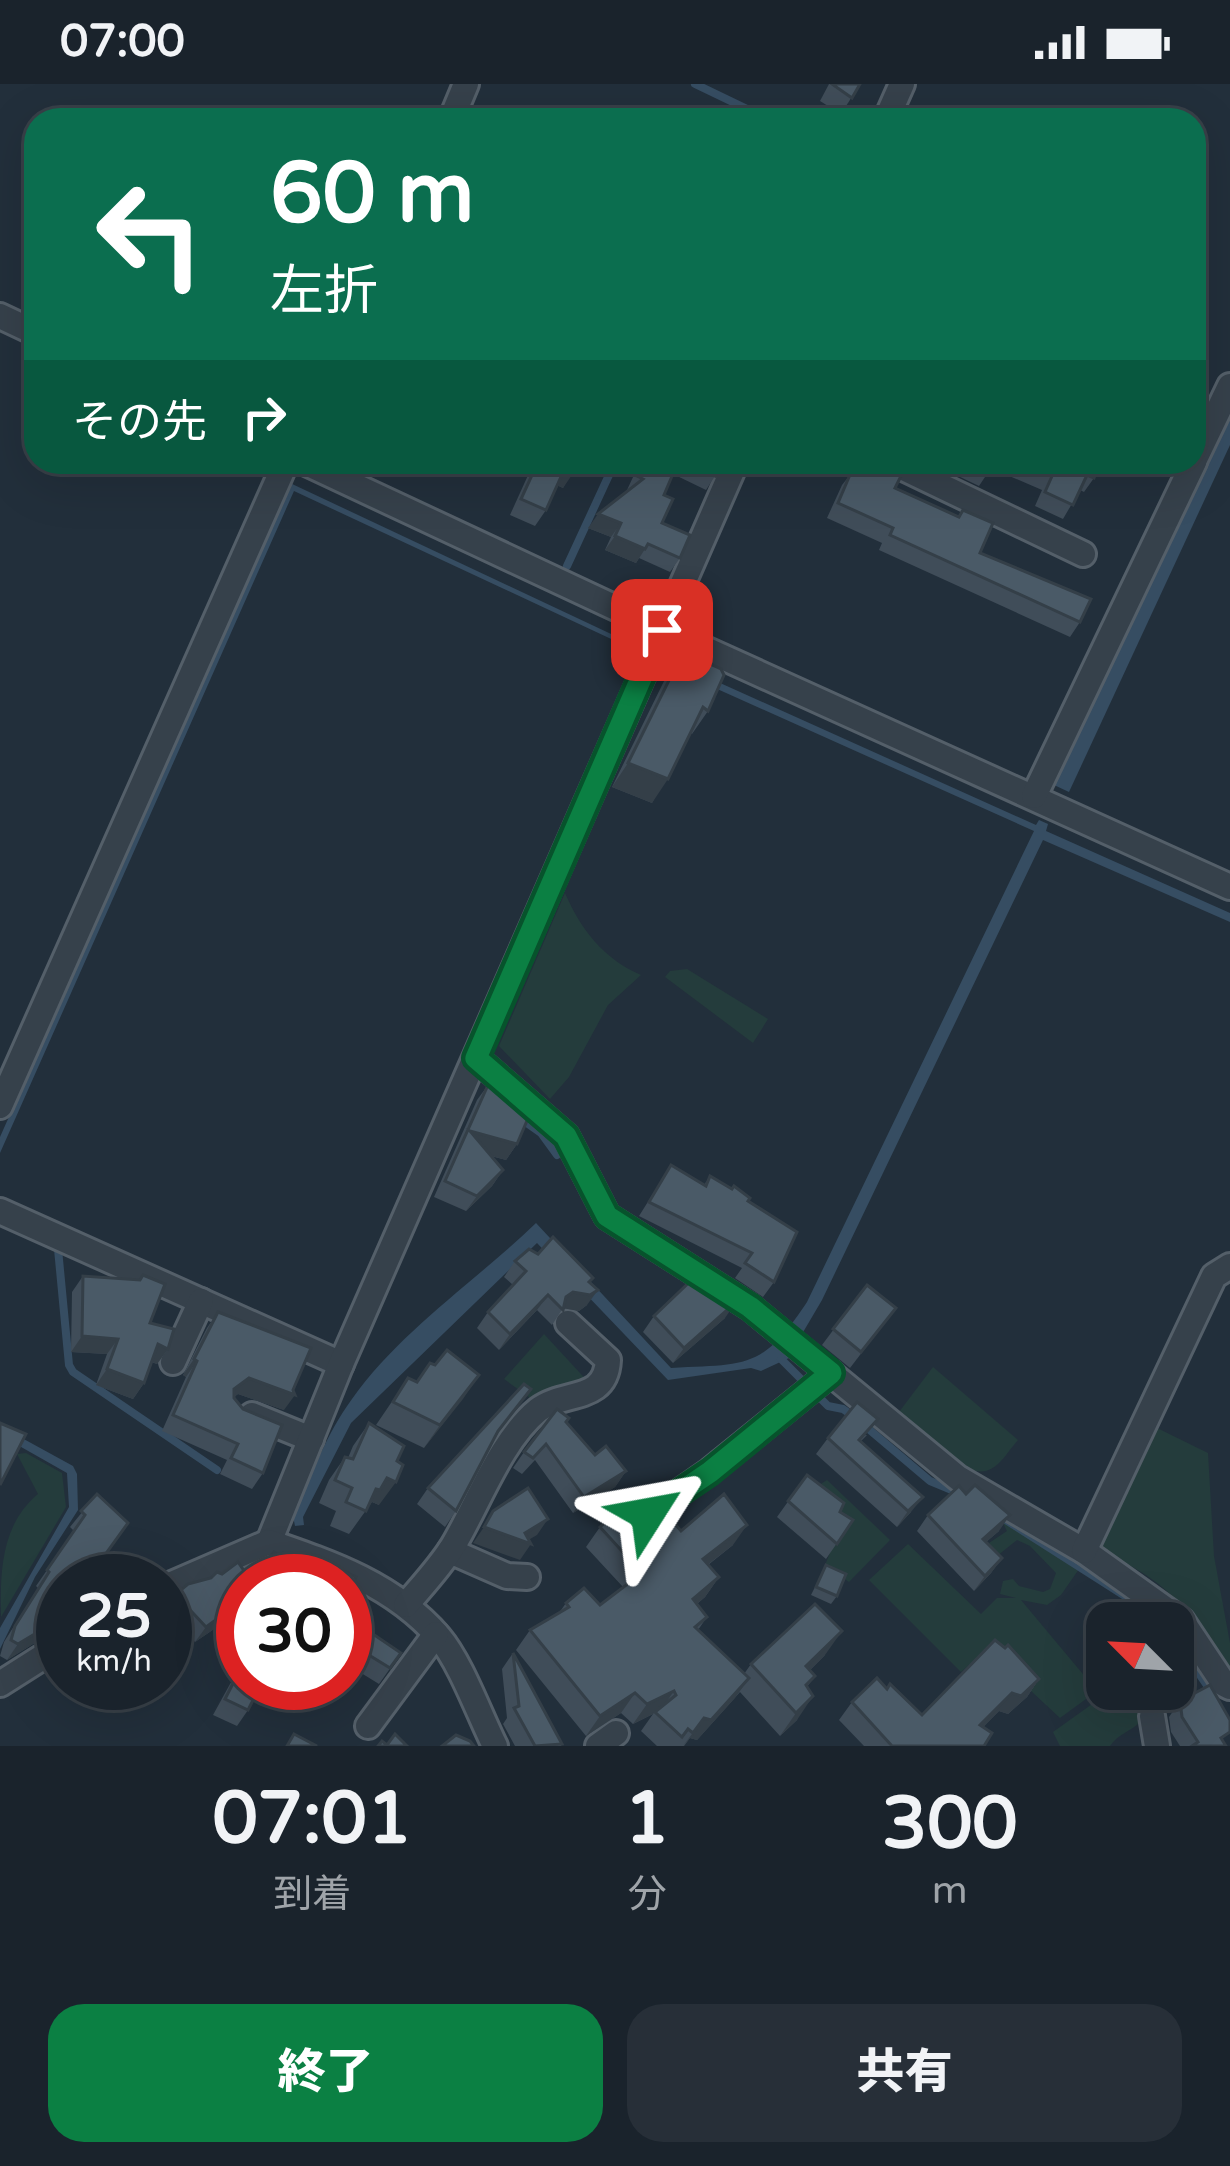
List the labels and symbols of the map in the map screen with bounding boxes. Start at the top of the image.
pin [611,579,713,681]
position arrow [585,1451,711,1577]
speed limit sign: 30 [216,1554,372,1710]
north arrow [1086,1602,1194,1710]

